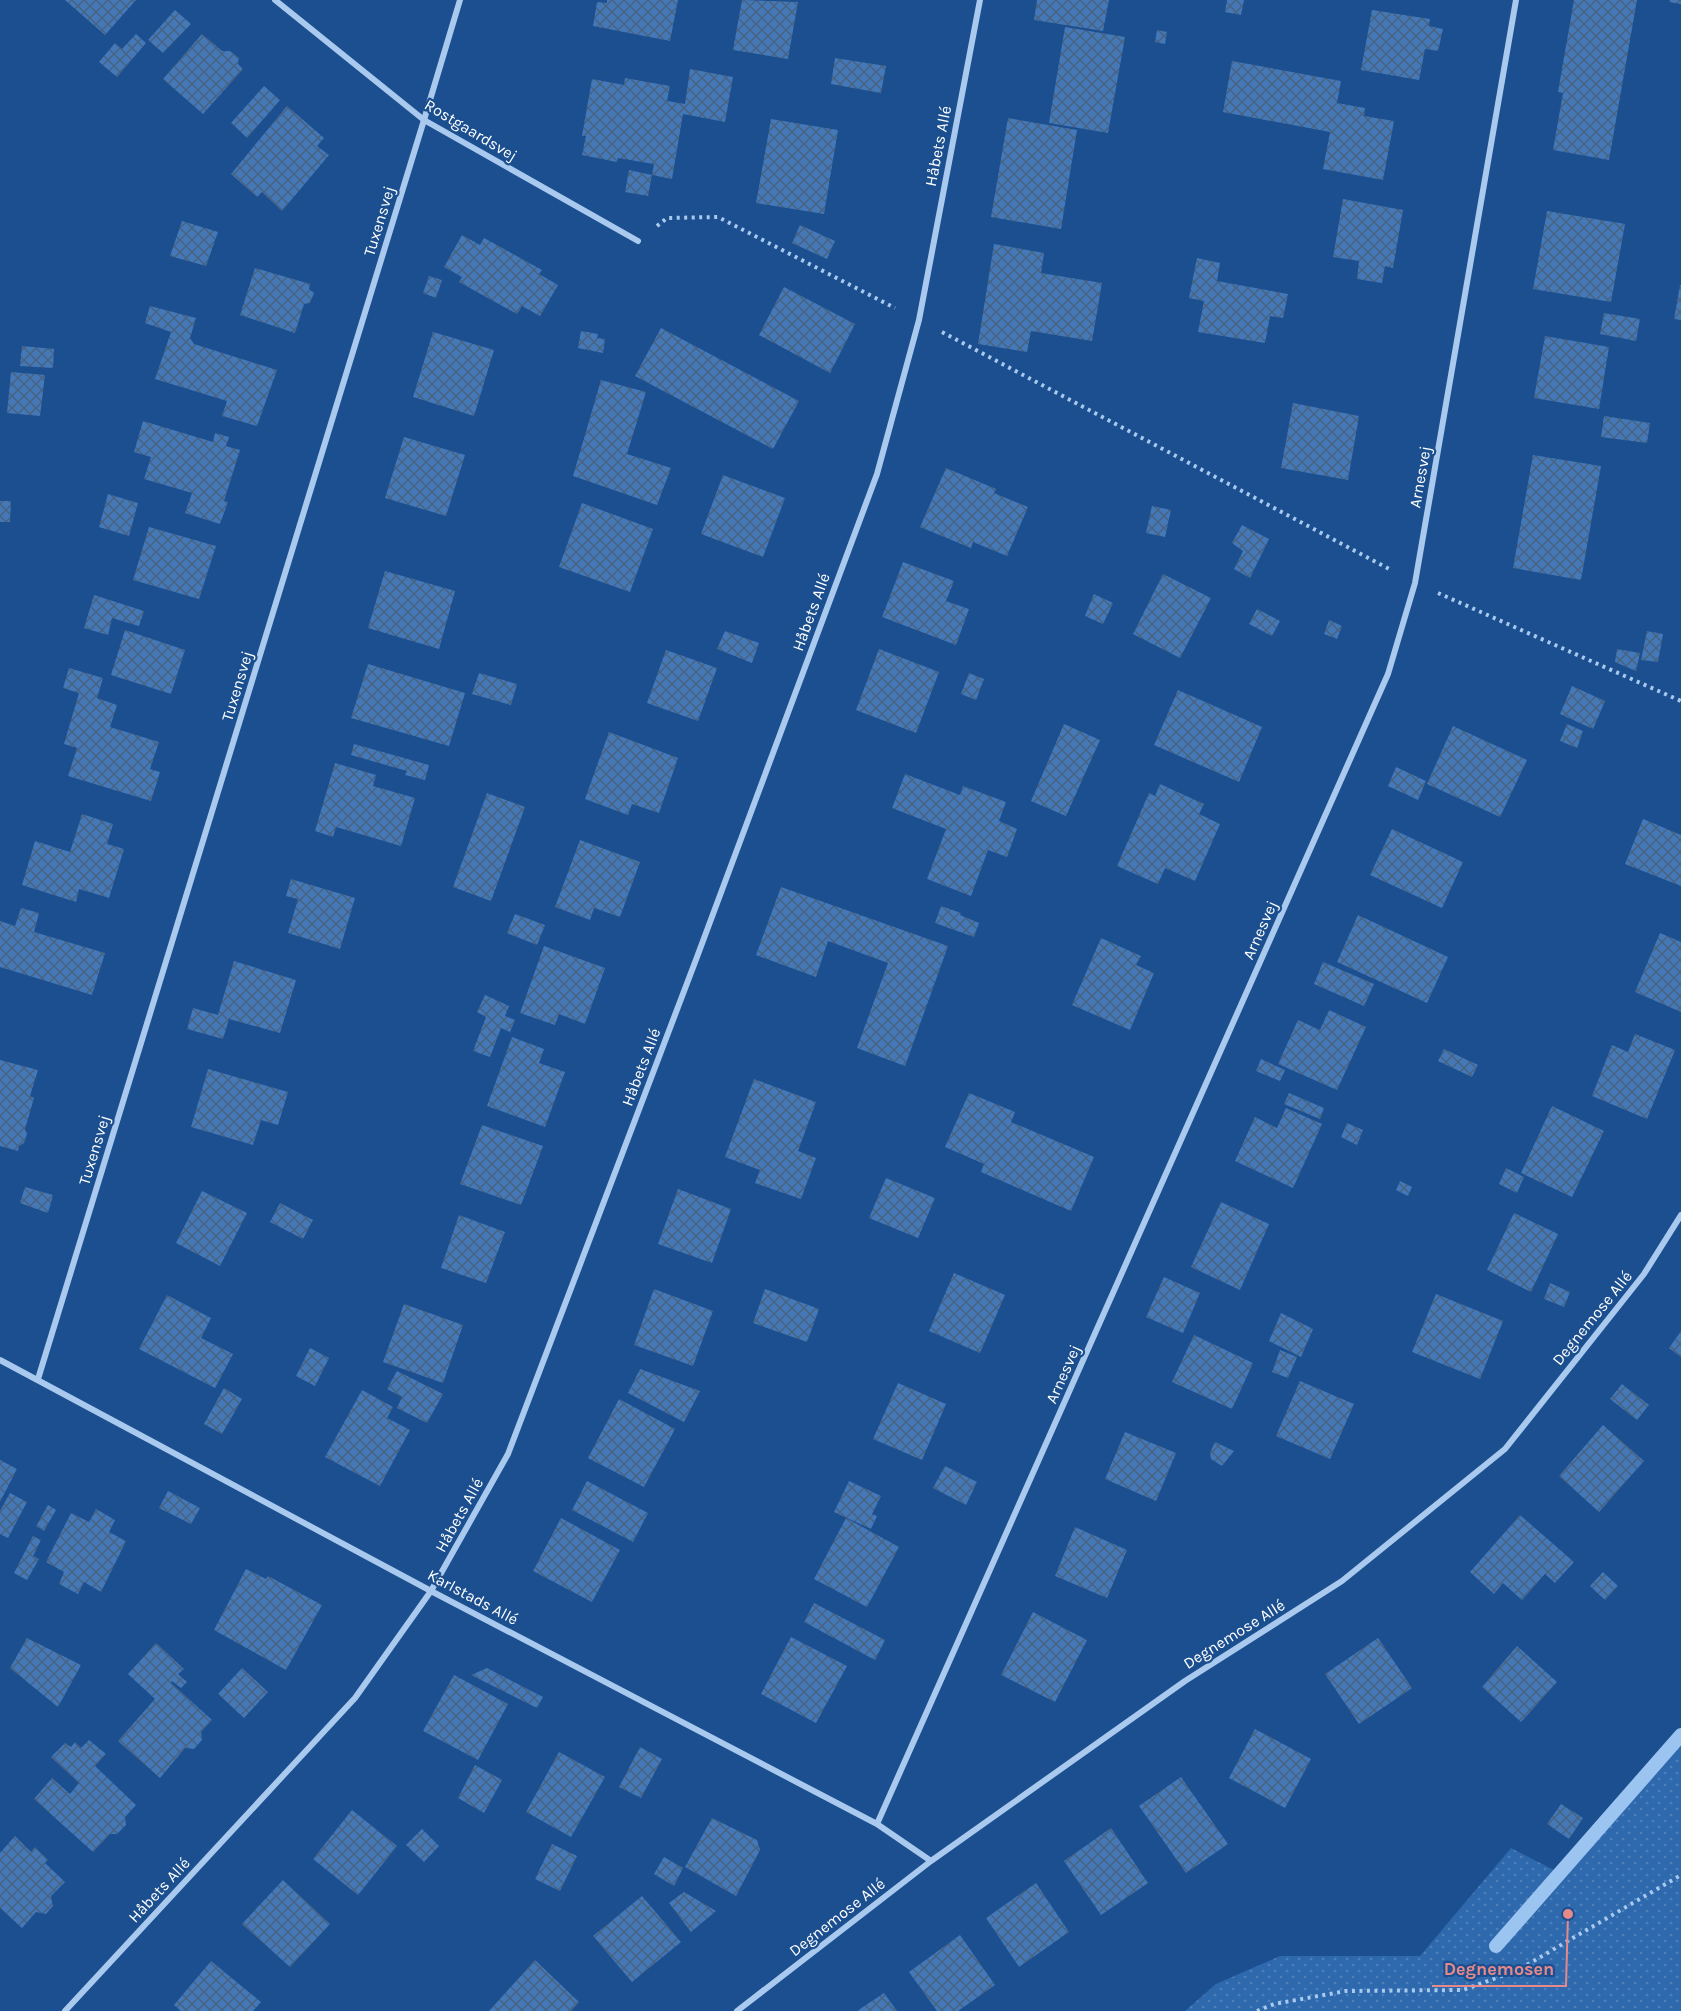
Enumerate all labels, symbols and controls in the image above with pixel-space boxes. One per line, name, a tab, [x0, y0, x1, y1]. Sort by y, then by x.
street label: Rostgaardsvej	[421, 95, 521, 165]
street label: Håbets Allé	[921, 104, 955, 188]
street label: Tuxensvej	[359, 184, 399, 258]
street label: Arnesvej	[1405, 445, 1435, 509]
street label: Håbets Allé	[788, 570, 834, 654]
street label: Tuxensvej	[217, 649, 257, 723]
street label: Arnesvej	[1239, 898, 1281, 962]
street label: Håbets Allé	[617, 1025, 665, 1109]
street label: Tuxensvej	[74, 1113, 114, 1187]
street label: Degnemose Allé	[1548, 1267, 1636, 1369]
street label: Arnesvej	[1042, 1342, 1084, 1406]
street label: Håbets Allé	[431, 1475, 487, 1555]
street label: Karlstads Allé	[424, 1565, 522, 1629]
street label: Degnemose Allé	[1180, 1595, 1288, 1673]
street label: Håbets Allé	[124, 1854, 194, 1926]
street label: Degnemose Allé	[785, 1874, 889, 1960]
callout: Degnemosen	[1432, 1950, 1566, 1986]
text: Degnemosen	[1444, 1958, 1554, 1980]

